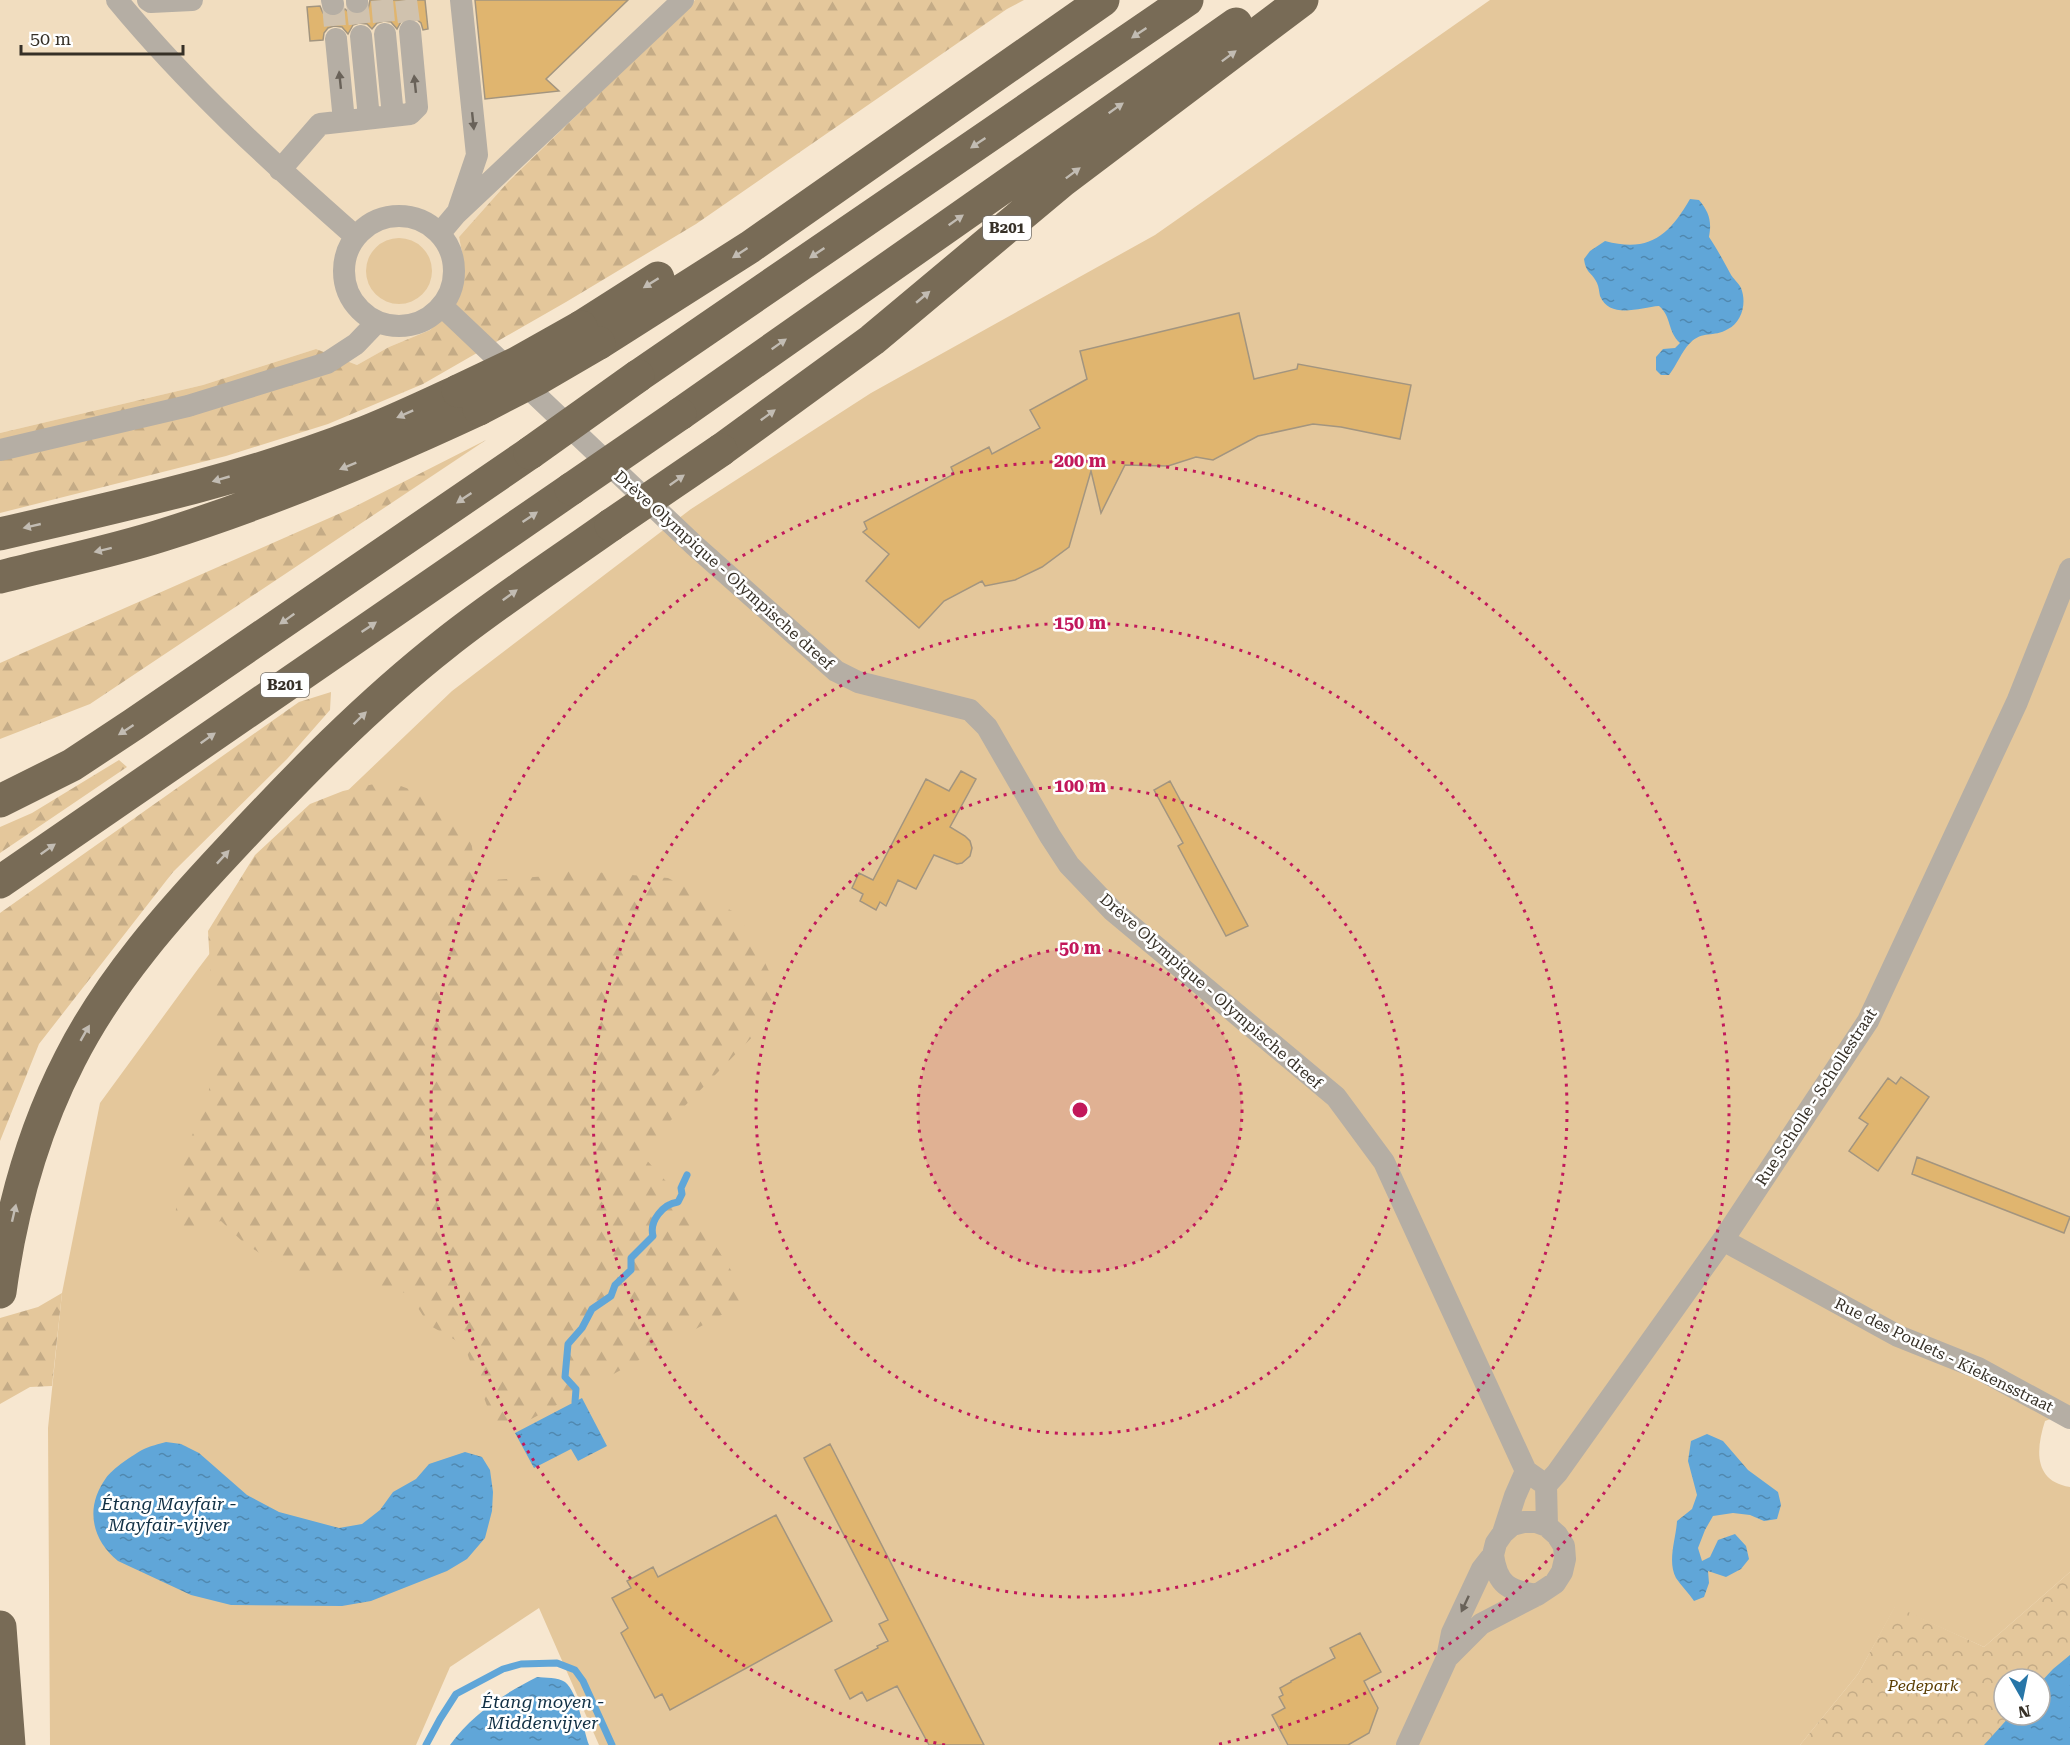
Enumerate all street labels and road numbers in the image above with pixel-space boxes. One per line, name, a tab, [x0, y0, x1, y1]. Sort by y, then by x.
road number: B201	[983, 216, 1031, 240]
street label: Drève Olympique - Olympische dreef	[611, 467, 838, 674]
road number: B201	[261, 673, 309, 697]
street label: Drève Olympique - Olympische dreef	[1096, 889, 1327, 1093]
street label: Rue Scholle - Schollestraat	[1751, 1005, 1881, 1189]
street label: Rue des Poulets - Kiekensstraat	[1831, 1294, 2057, 1416]

